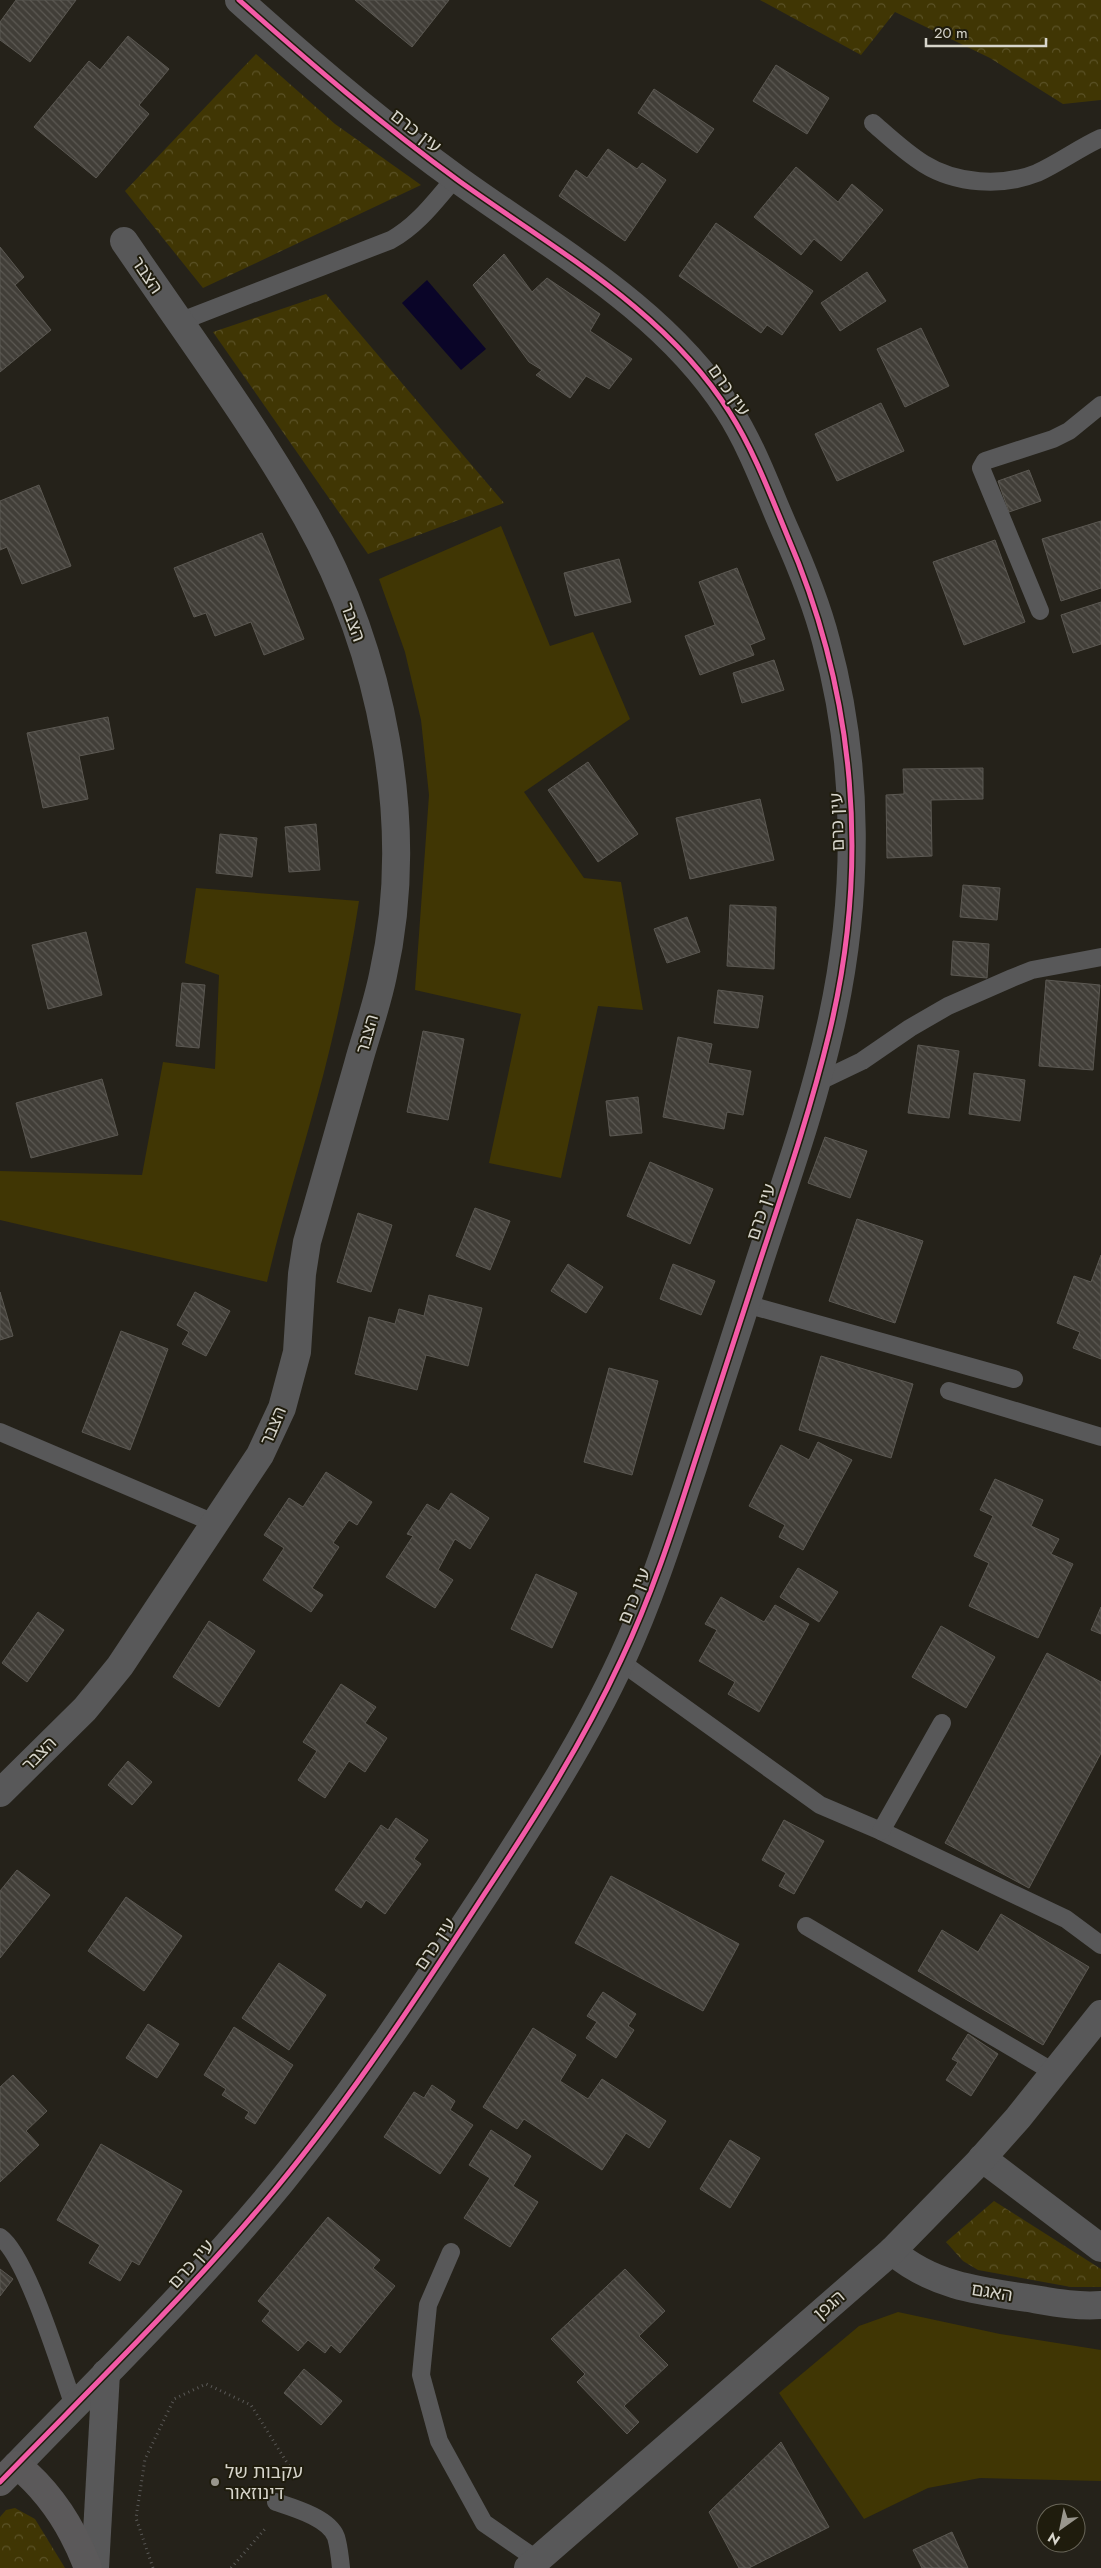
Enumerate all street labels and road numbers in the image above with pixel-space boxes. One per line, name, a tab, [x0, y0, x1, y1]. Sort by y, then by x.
street label: עין כרם	[385, 103, 447, 159]
street label: הצבר	[125, 251, 169, 299]
street label: עין כרם	[702, 359, 756, 421]
street label: הצבר	[334, 599, 372, 645]
street label: עין כרם	[823, 792, 851, 852]
street label: הצבר	[349, 1011, 385, 1057]
street label: עין כרם	[740, 1180, 782, 1244]
street label: הצבר	[253, 1402, 293, 1450]
street label: עין כרם	[611, 1564, 657, 1628]
street label: הצבר	[16, 1731, 62, 1777]
street label: עין כרם	[408, 1913, 462, 1975]
street label: עין כרם	[162, 2234, 220, 2294]
street label: האגם	[969, 2276, 1015, 2308]
street label: הגפן	[808, 2284, 850, 2326]

